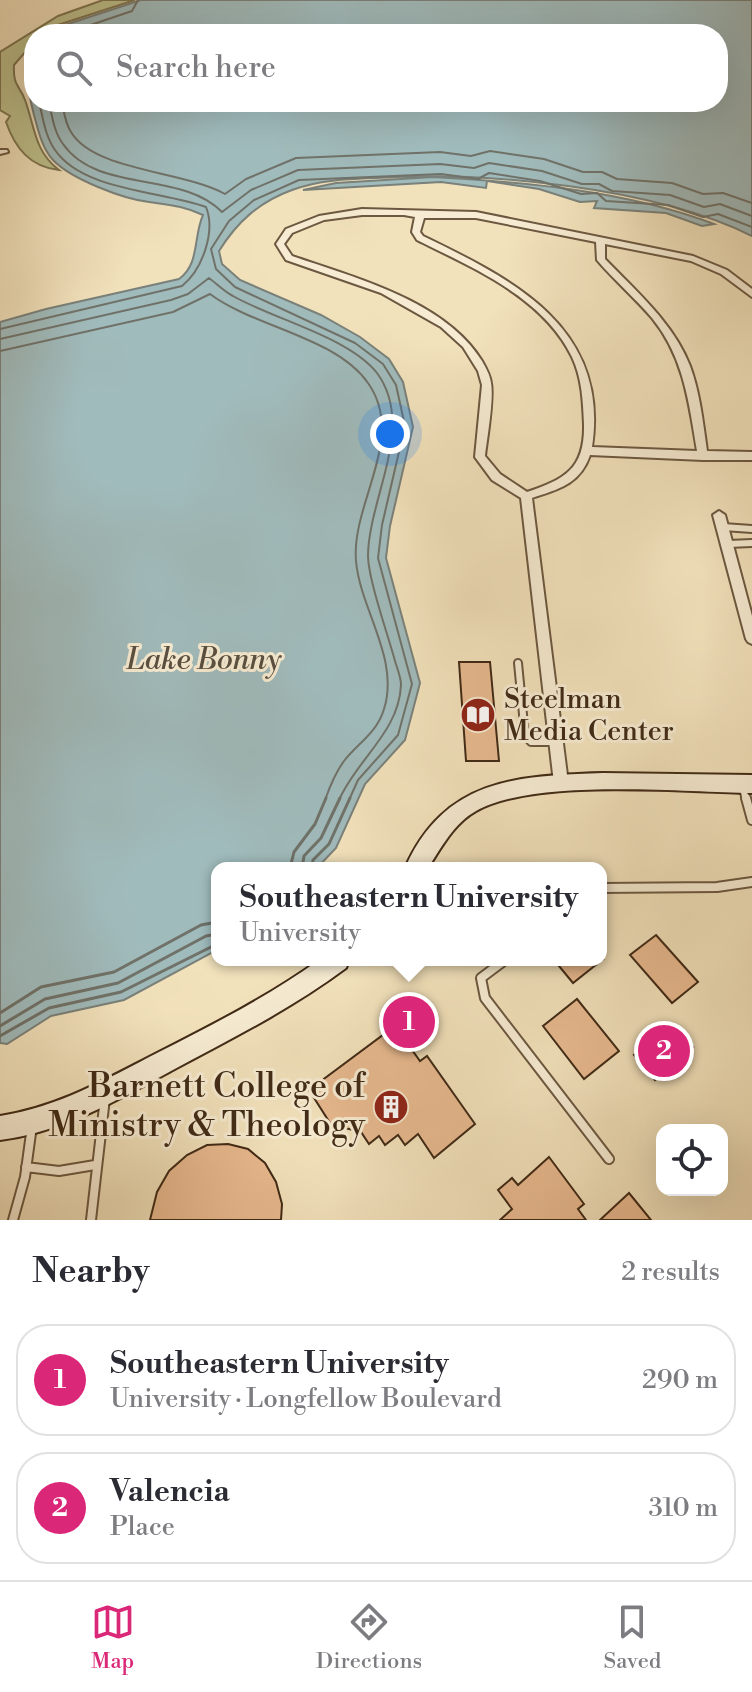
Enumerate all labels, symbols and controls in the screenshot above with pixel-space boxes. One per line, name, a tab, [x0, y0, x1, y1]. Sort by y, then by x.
search box	[24, 24, 728, 112]
icon: search	[52, 46, 96, 90]
text: Search here	[116, 49, 276, 87]
your location	[370, 414, 410, 454]
water label: Lake Bonny	[125, 641, 283, 679]
place label: Steelman Media Center	[504, 682, 674, 749]
library icon: Steelman Media Center	[459, 696, 497, 734]
popup	[211, 862, 607, 966]
text: Southeastern University	[240, 879, 578, 917]
text: University	[240, 917, 361, 949]
pin: 1	[383, 992, 435, 1052]
pin: 2	[638, 1021, 690, 1081]
place label: Barnett College of Ministry & Theology	[48, 1066, 367, 1147]
building icon: Barnett College of Ministry & Theology	[372, 1088, 410, 1126]
map controls	[656, 1124, 728, 1196]
button: locate	[656, 1124, 728, 1196]
text: Nearby	[32, 1251, 150, 1293]
text: 2 results	[621, 1256, 720, 1288]
text: Southeastern University	[110, 1345, 449, 1383]
text: 1	[54, 1364, 66, 1396]
text: 290 m	[642, 1364, 718, 1396]
text: University · Longfellow Boulevard	[110, 1383, 502, 1415]
text: Valencia	[110, 1473, 230, 1511]
text: 2	[52, 1492, 68, 1524]
text: 310 m	[649, 1492, 718, 1524]
text: Place	[110, 1511, 175, 1543]
tab: Map	[91, 1600, 135, 1675]
tab: Directions	[316, 1600, 422, 1675]
tab: Saved	[604, 1600, 661, 1675]

